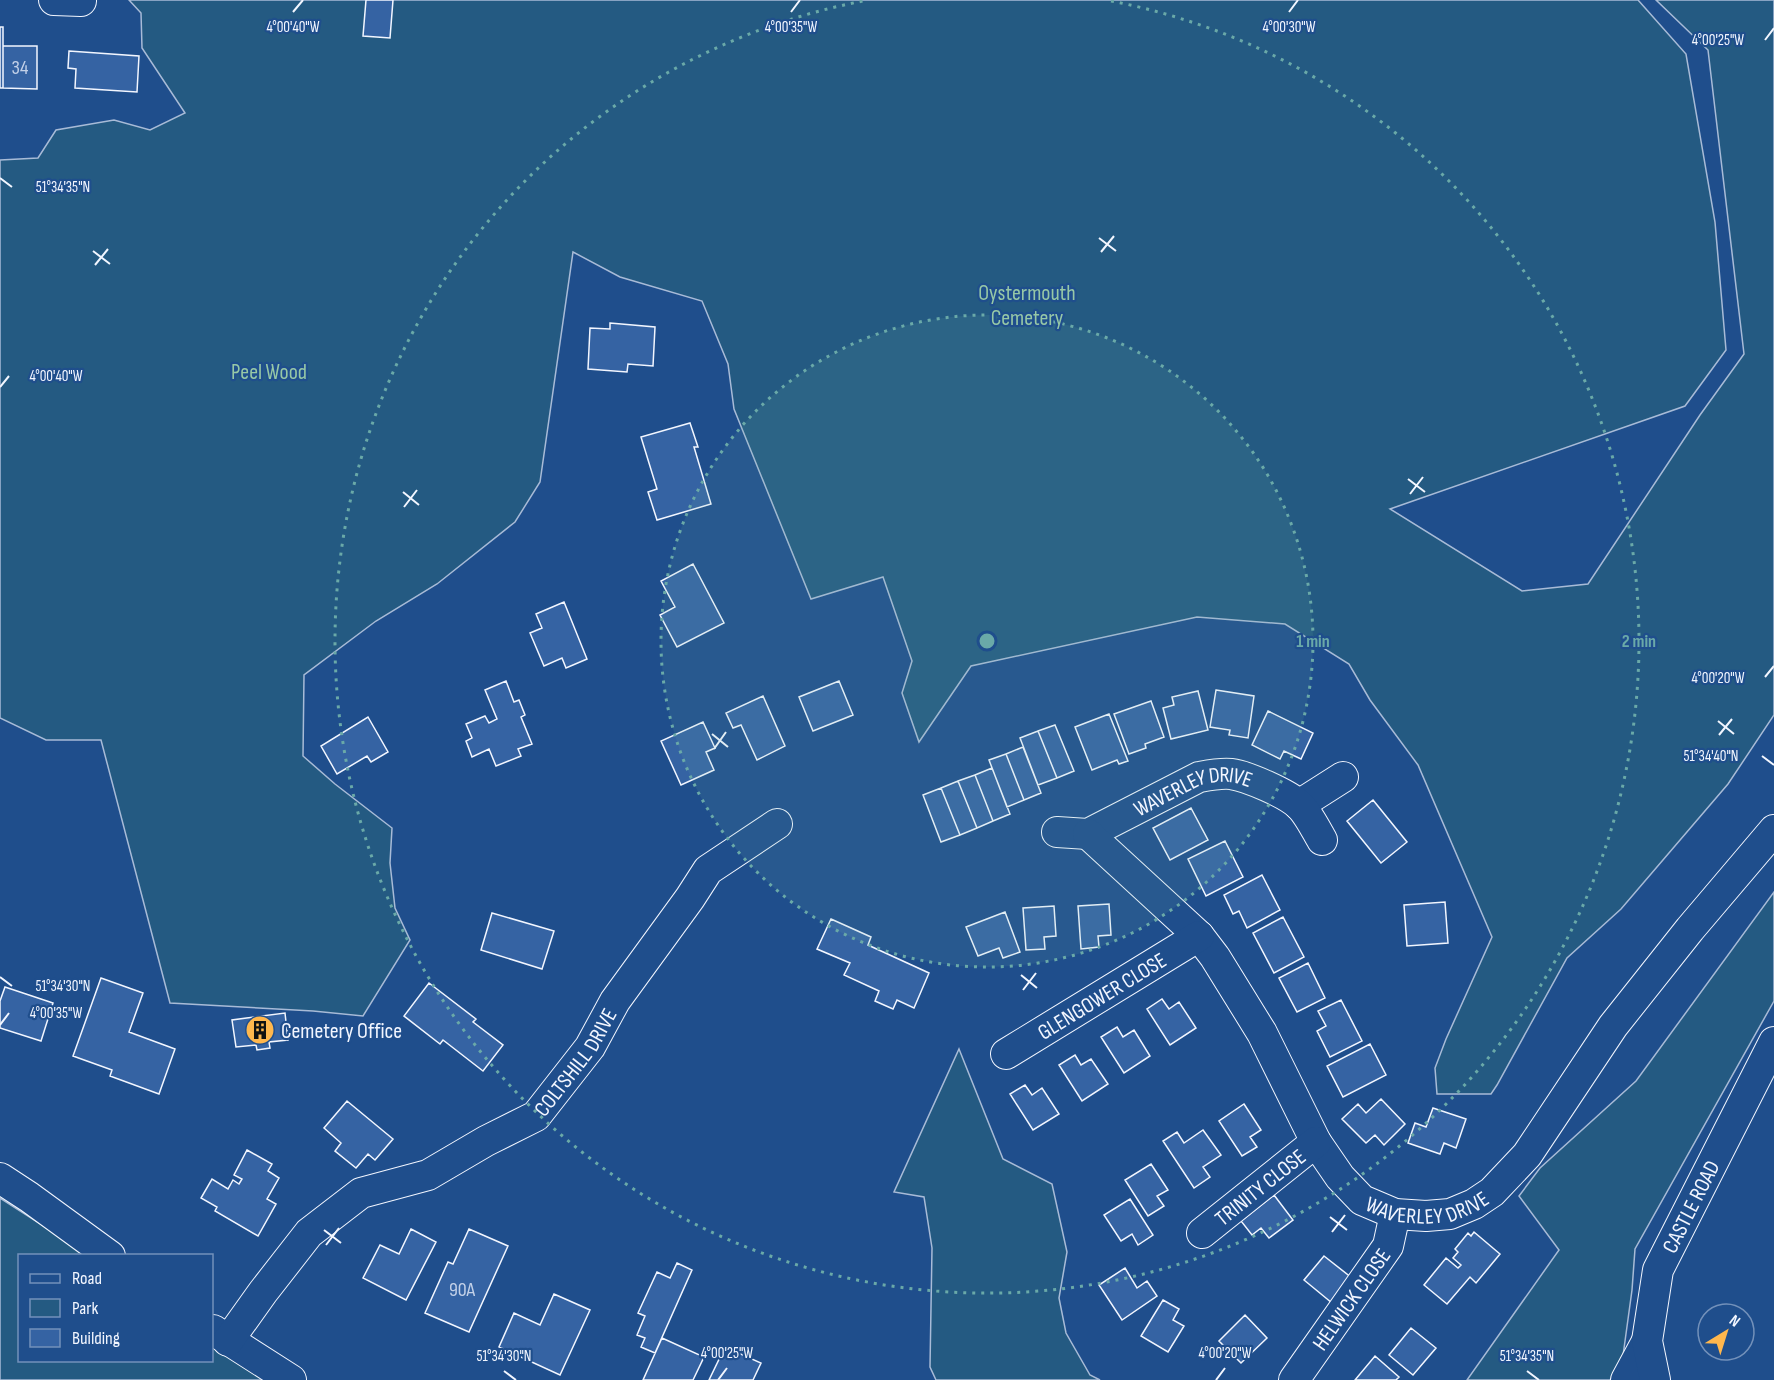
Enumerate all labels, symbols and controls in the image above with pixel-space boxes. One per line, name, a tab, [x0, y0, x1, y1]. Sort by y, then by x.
text: 4°00'40"W	[266, 18, 320, 37]
text: 4°00'35"W	[765, 18, 817, 37]
text: 4°00'30"W	[1262, 18, 1316, 37]
text: 4°00'25"W	[1692, 31, 1744, 50]
house number: 34	[12, 56, 28, 80]
text: 51°34'35"N	[36, 178, 90, 197]
park label: Oystermouth Cemetery	[978, 280, 1076, 332]
park label: Peel Wood	[231, 359, 307, 386]
text: 4°00'40"W	[29, 367, 83, 386]
centre of rings	[977, 631, 997, 651]
text: 1 min	[1296, 631, 1330, 652]
text: 2 min	[1622, 631, 1656, 652]
text: 4°00'20"W	[1692, 669, 1745, 688]
text: 51°34'40"N	[1684, 747, 1739, 766]
street label: WAVERLEY DRIVE	[1130, 762, 1256, 823]
street label: GLENGOWER CLOSE	[1033, 947, 1172, 1046]
text: 51°34'30"N	[35, 977, 91, 996]
text: 4°00'35"W	[30, 1004, 82, 1023]
street label: COLTSHILL DRIVE	[529, 1004, 623, 1122]
building icon: Cemetery Office	[244, 1014, 276, 1046]
place label: Cemetery Office	[281, 1018, 402, 1045]
street label: TRINITY CLOSE	[1210, 1144, 1312, 1232]
street label: CASTLE ROAD	[1657, 1156, 1726, 1258]
street label: WAVERLEY DRIVE	[1361, 1186, 1495, 1231]
street label: HELWICK CLOSE	[1307, 1244, 1397, 1356]
legend	[18, 1254, 213, 1362]
text: Road	[72, 1268, 102, 1289]
house number: 90A	[449, 1278, 476, 1302]
text: Park	[72, 1298, 98, 1319]
north arrow	[1696, 1302, 1756, 1362]
text: N	[1725, 1311, 1744, 1331]
text: Building	[72, 1328, 120, 1349]
text: 4°00'25"W	[701, 1344, 753, 1363]
text: 4°00'20"W	[1199, 1344, 1252, 1363]
text: 51°34'30"N	[476, 1347, 532, 1366]
text: 51°34'35"N	[1500, 1347, 1554, 1366]

